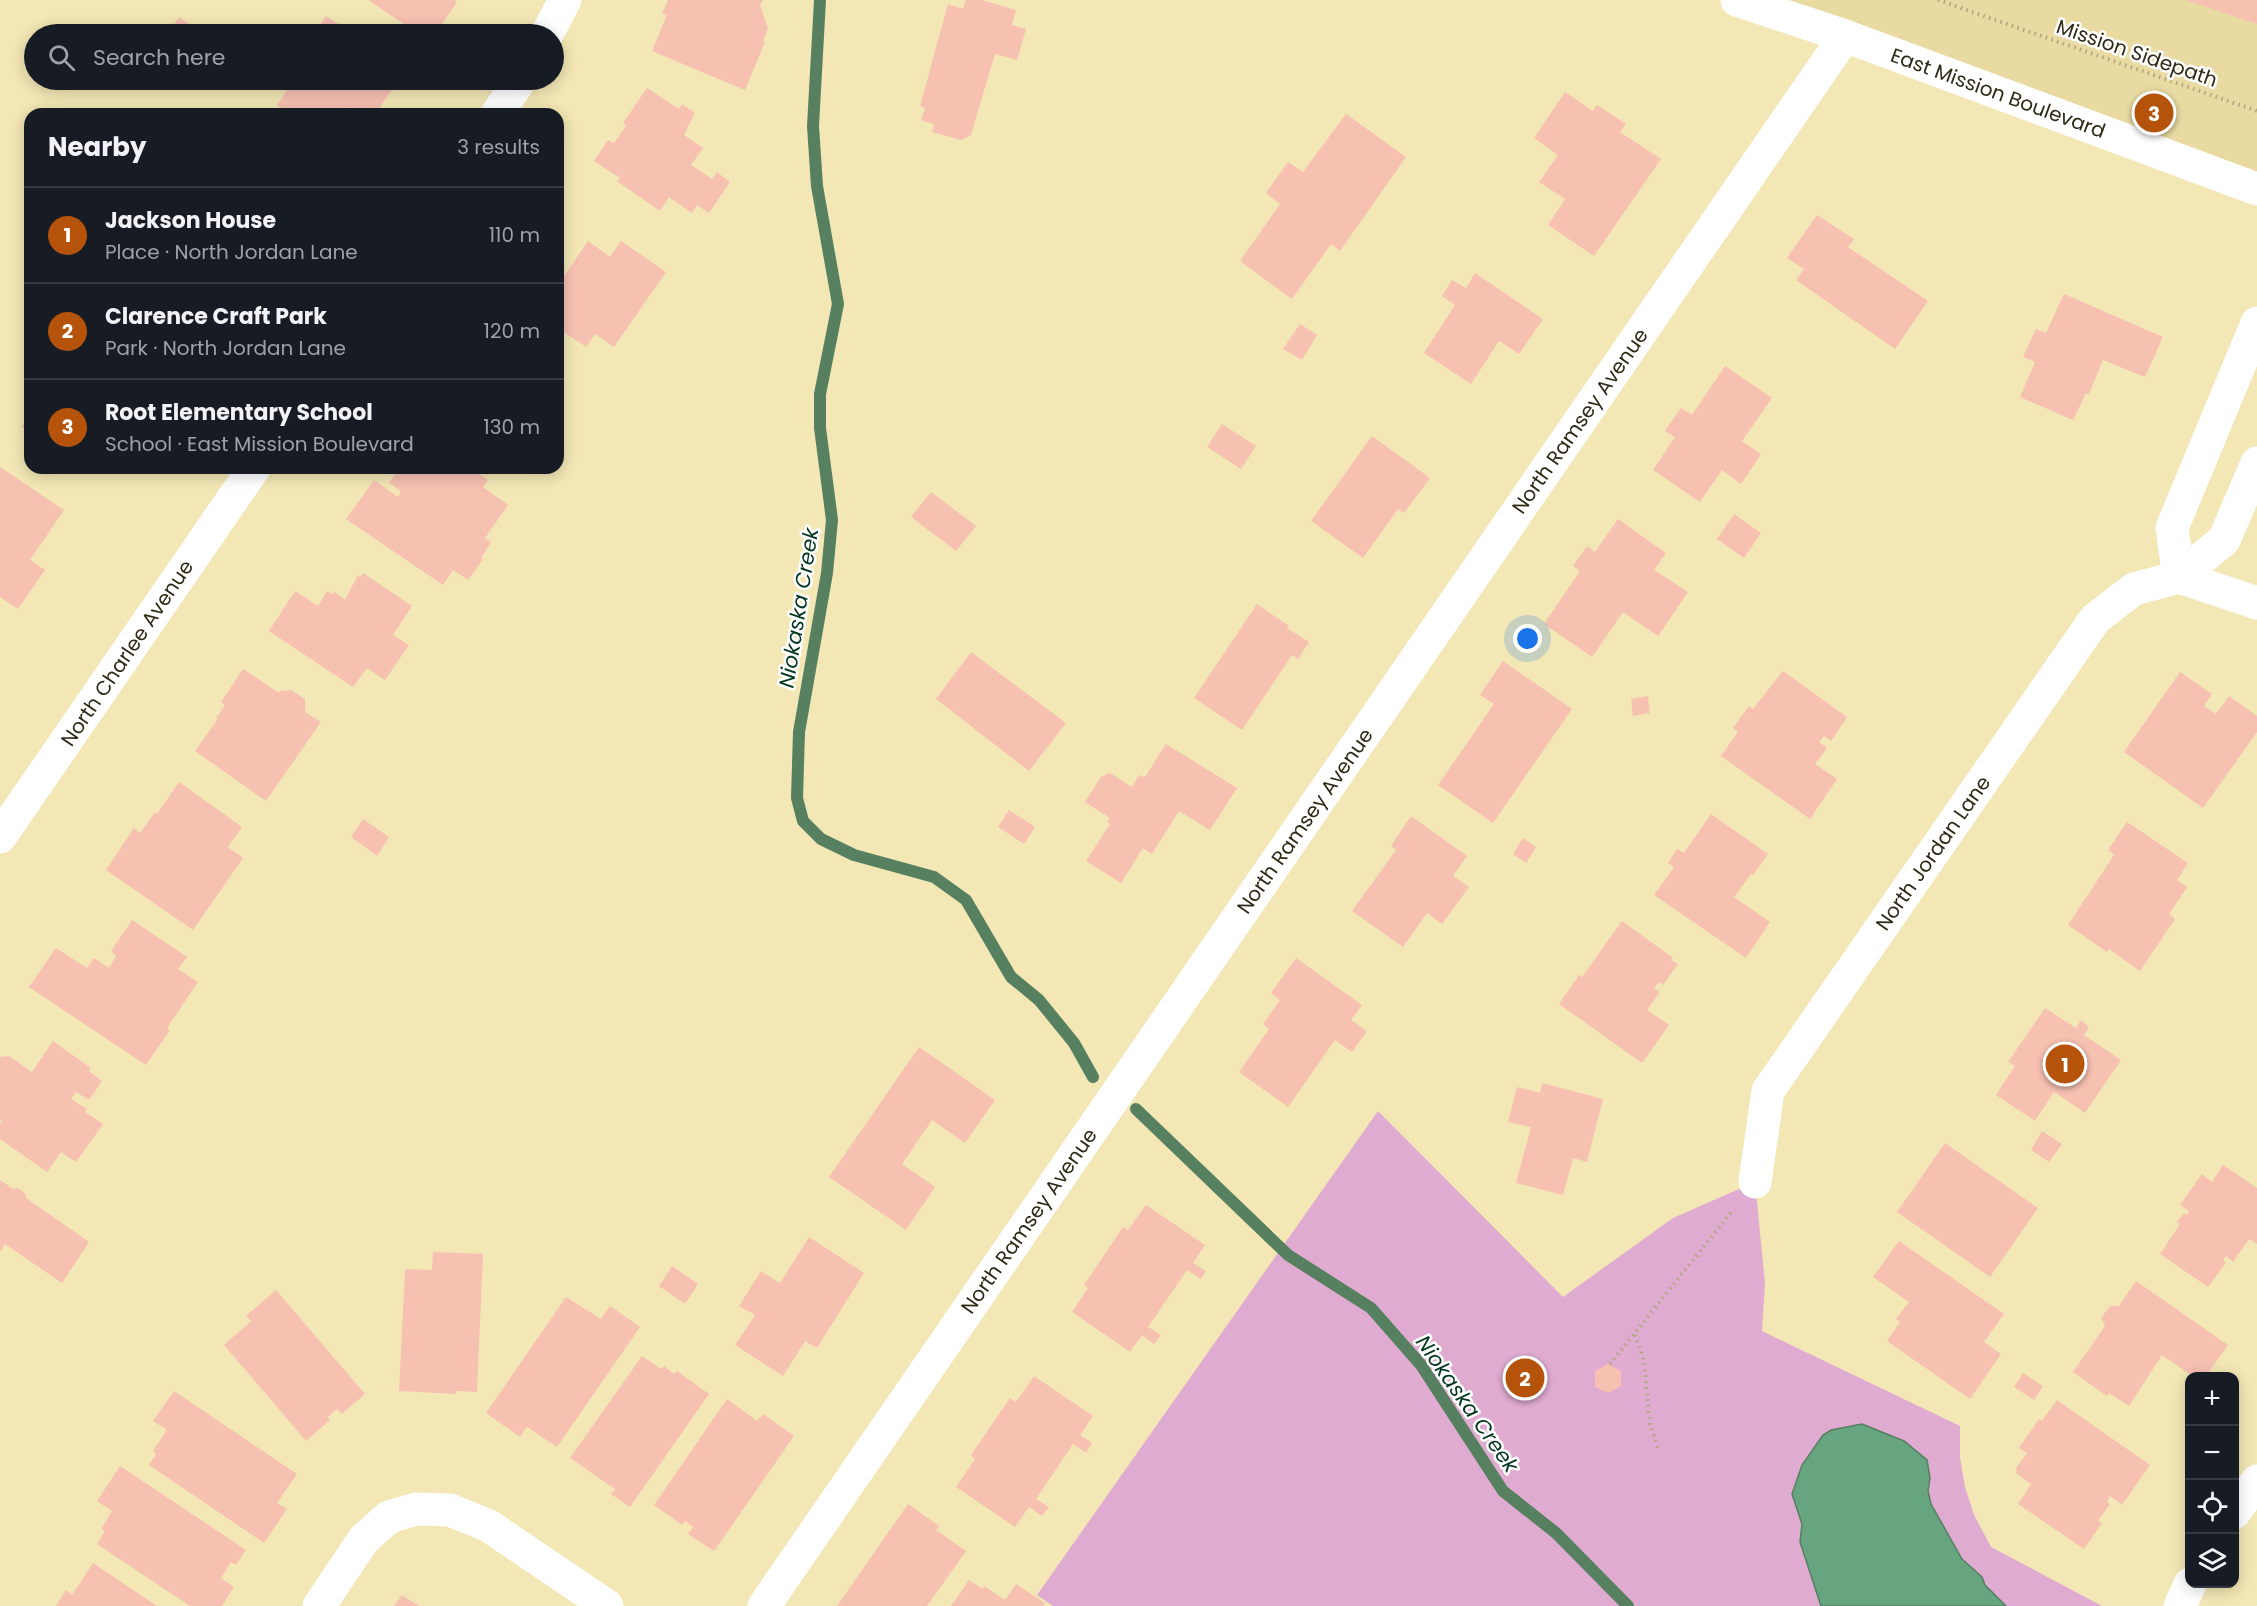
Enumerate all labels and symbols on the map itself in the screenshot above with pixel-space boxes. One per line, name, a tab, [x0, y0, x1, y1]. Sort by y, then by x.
street label: Mission Sidepath	[2053, 12, 2221, 94]
street label: East Mission Boulevard	[1887, 41, 2109, 145]
pin: 3	[2134, 90, 2174, 136]
street label: North Ramsey Avenue	[1505, 323, 1655, 519]
water label: Niokaska Creek	[772, 525, 826, 690]
street label: North Charlee Avenue	[54, 554, 200, 752]
your location	[1513, 624, 1542, 653]
street label: North Ramsey Avenue	[1230, 723, 1380, 919]
street label: North Jordan Lane	[1869, 770, 1997, 936]
pin: 1	[2046, 1042, 2084, 1086]
street label: North Ramsey Avenue	[954, 1123, 1104, 1319]
water label: Niokaska Creek	[1409, 1329, 1526, 1479]
pin: 2	[1506, 1356, 1544, 1400]

